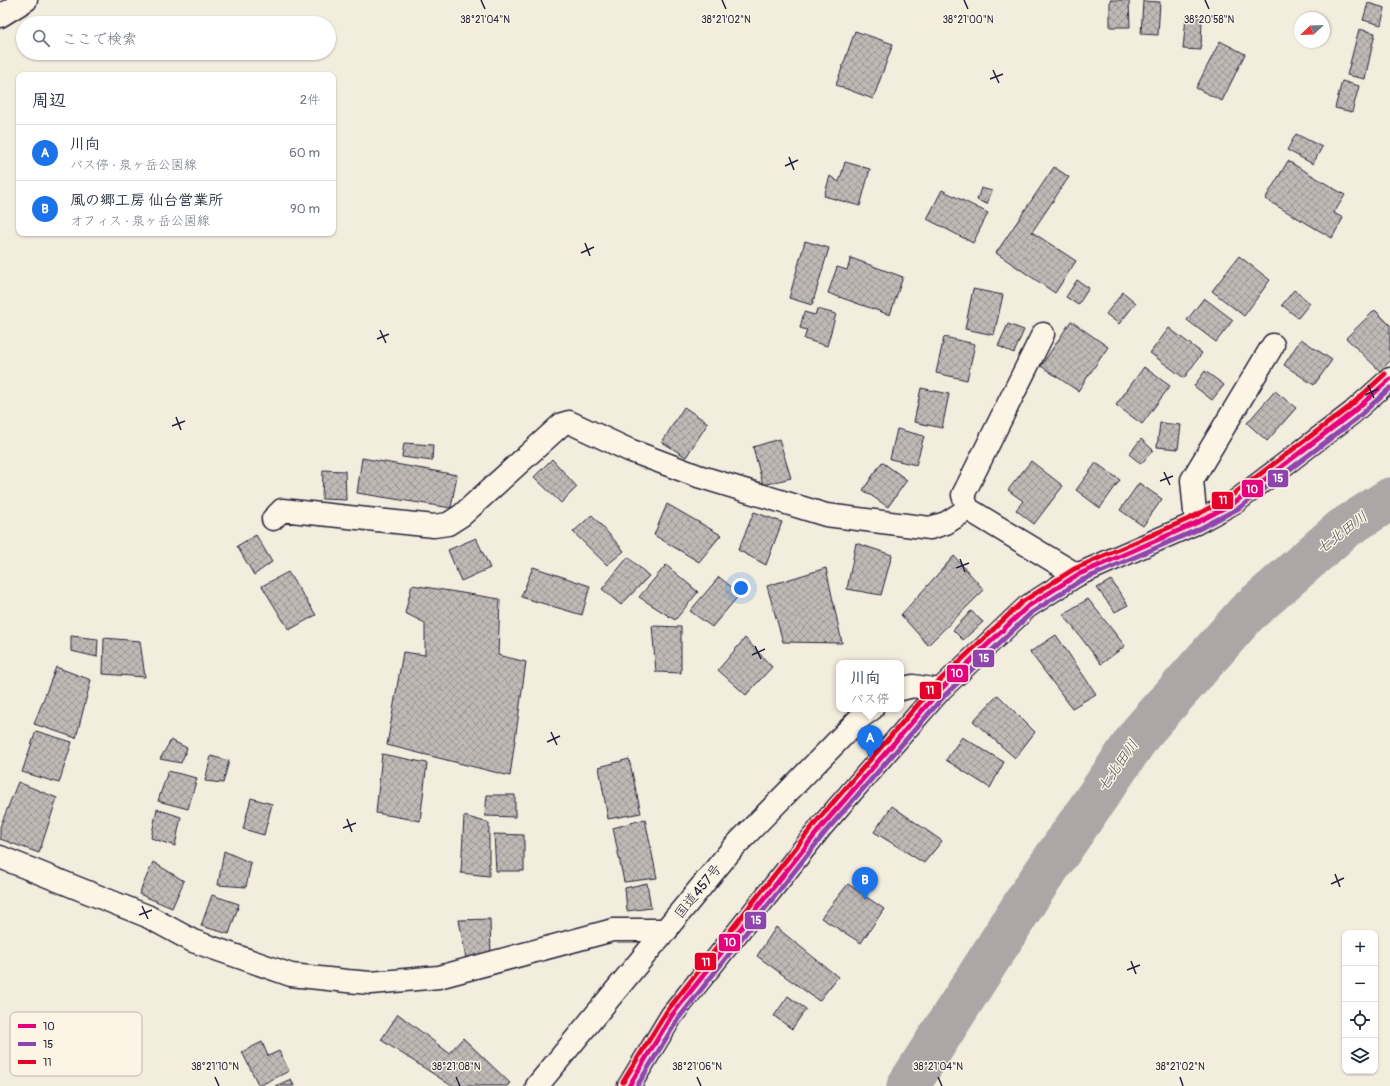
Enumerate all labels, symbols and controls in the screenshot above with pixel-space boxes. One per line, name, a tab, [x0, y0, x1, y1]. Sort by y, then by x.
north arrow	[1294, 12, 1330, 48]
text: 38°21'04"N	[460, 14, 510, 26]
text: 38°21'02"N	[701, 14, 751, 26]
text: 38°21'00"N	[943, 14, 994, 26]
text: 38°20'58"N	[1184, 14, 1235, 26]
search box	[16, 16, 336, 60]
icon: search	[30, 27, 52, 49]
text: ここで検索	[62, 30, 137, 49]
text: 周辺	[32, 90, 66, 111]
text: 2件	[300, 92, 320, 108]
text: 川向	[70, 135, 100, 154]
text: A	[41, 145, 49, 161]
text: 60 m	[289, 145, 320, 161]
text: バス停 · 泉ヶ岳公園線	[70, 157, 197, 173]
text: 風の郷工房 仙台営業所	[70, 191, 223, 210]
text: B	[41, 201, 49, 217]
text: 90 m	[290, 201, 320, 217]
text: オフィス · 泉ヶ岳公園線	[70, 213, 210, 229]
line badge: 15	[1267, 469, 1289, 488]
text: 15	[1273, 472, 1283, 485]
line badge: 10	[1241, 479, 1264, 498]
text: 10	[1246, 483, 1258, 496]
line badge: 11	[1211, 491, 1234, 510]
text: 11	[1219, 494, 1227, 507]
water label: 七北田川	[1312, 507, 1372, 559]
your location	[731, 578, 751, 598]
line badge: 15	[972, 649, 995, 668]
text: 15	[979, 652, 989, 665]
popup	[836, 660, 904, 712]
line badge: 10	[946, 664, 969, 683]
text: 10	[951, 667, 963, 680]
text: 川向	[850, 669, 881, 688]
line badge: 11	[919, 681, 942, 700]
text: 11	[926, 684, 934, 697]
text: バス停	[850, 691, 890, 707]
pin: A	[857, 725, 883, 758]
water label: 七北田川	[1093, 736, 1143, 796]
street label: 国道457号	[671, 860, 725, 922]
pin: B	[852, 867, 878, 900]
line badge: 15	[744, 911, 767, 930]
text: 15	[751, 914, 761, 927]
map controls	[1342, 930, 1378, 1074]
button: +	[1342, 930, 1378, 966]
line badge: 10	[718, 933, 741, 952]
text: 10	[724, 936, 736, 949]
line badge: 11	[694, 952, 717, 971]
text: 11	[702, 956, 710, 969]
button: −	[1342, 966, 1378, 1002]
button: locate	[1342, 1002, 1378, 1038]
legend	[10, 1012, 142, 1076]
text: 10	[43, 1020, 55, 1033]
text: 15	[43, 1038, 53, 1051]
button: layers	[1342, 1038, 1378, 1074]
text: 11	[43, 1056, 52, 1069]
text: 38°21'10"N	[191, 1061, 239, 1073]
text: 38°21'08"N	[431, 1061, 481, 1073]
text: 38°21'06"N	[672, 1061, 722, 1073]
text: 38°21'04"N	[913, 1061, 963, 1073]
text: 38°21'02"N	[1155, 1061, 1205, 1073]

